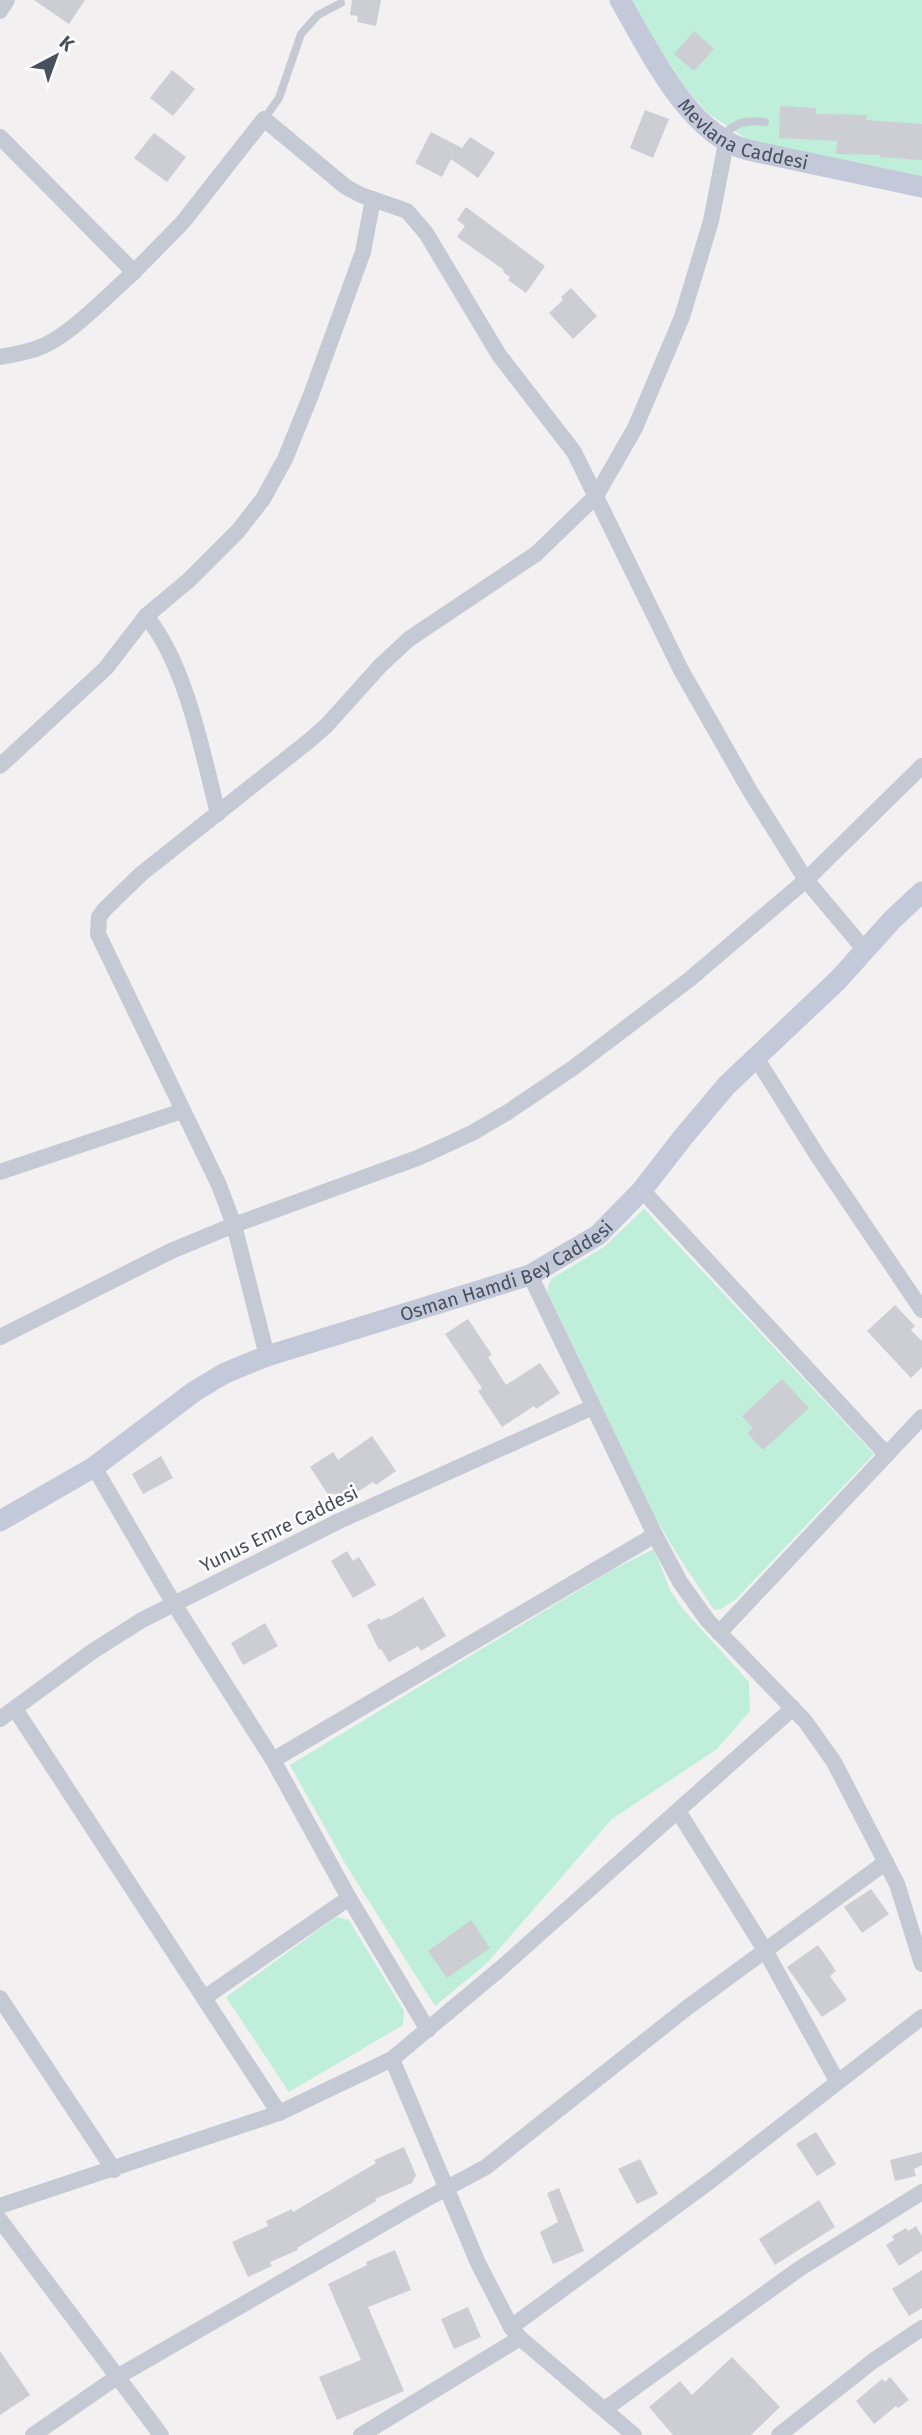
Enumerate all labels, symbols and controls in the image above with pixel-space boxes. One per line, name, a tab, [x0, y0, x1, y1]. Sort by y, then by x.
north arrow	[21, 21, 91, 91]
text: K	[55, 31, 80, 57]
street label: Mevlana Caddesi	[673, 94, 810, 174]
street label: Osman Hamdi Bey Caddesi	[397, 1215, 617, 1326]
street label: Yunus Emre Caddesi	[196, 1481, 362, 1577]

